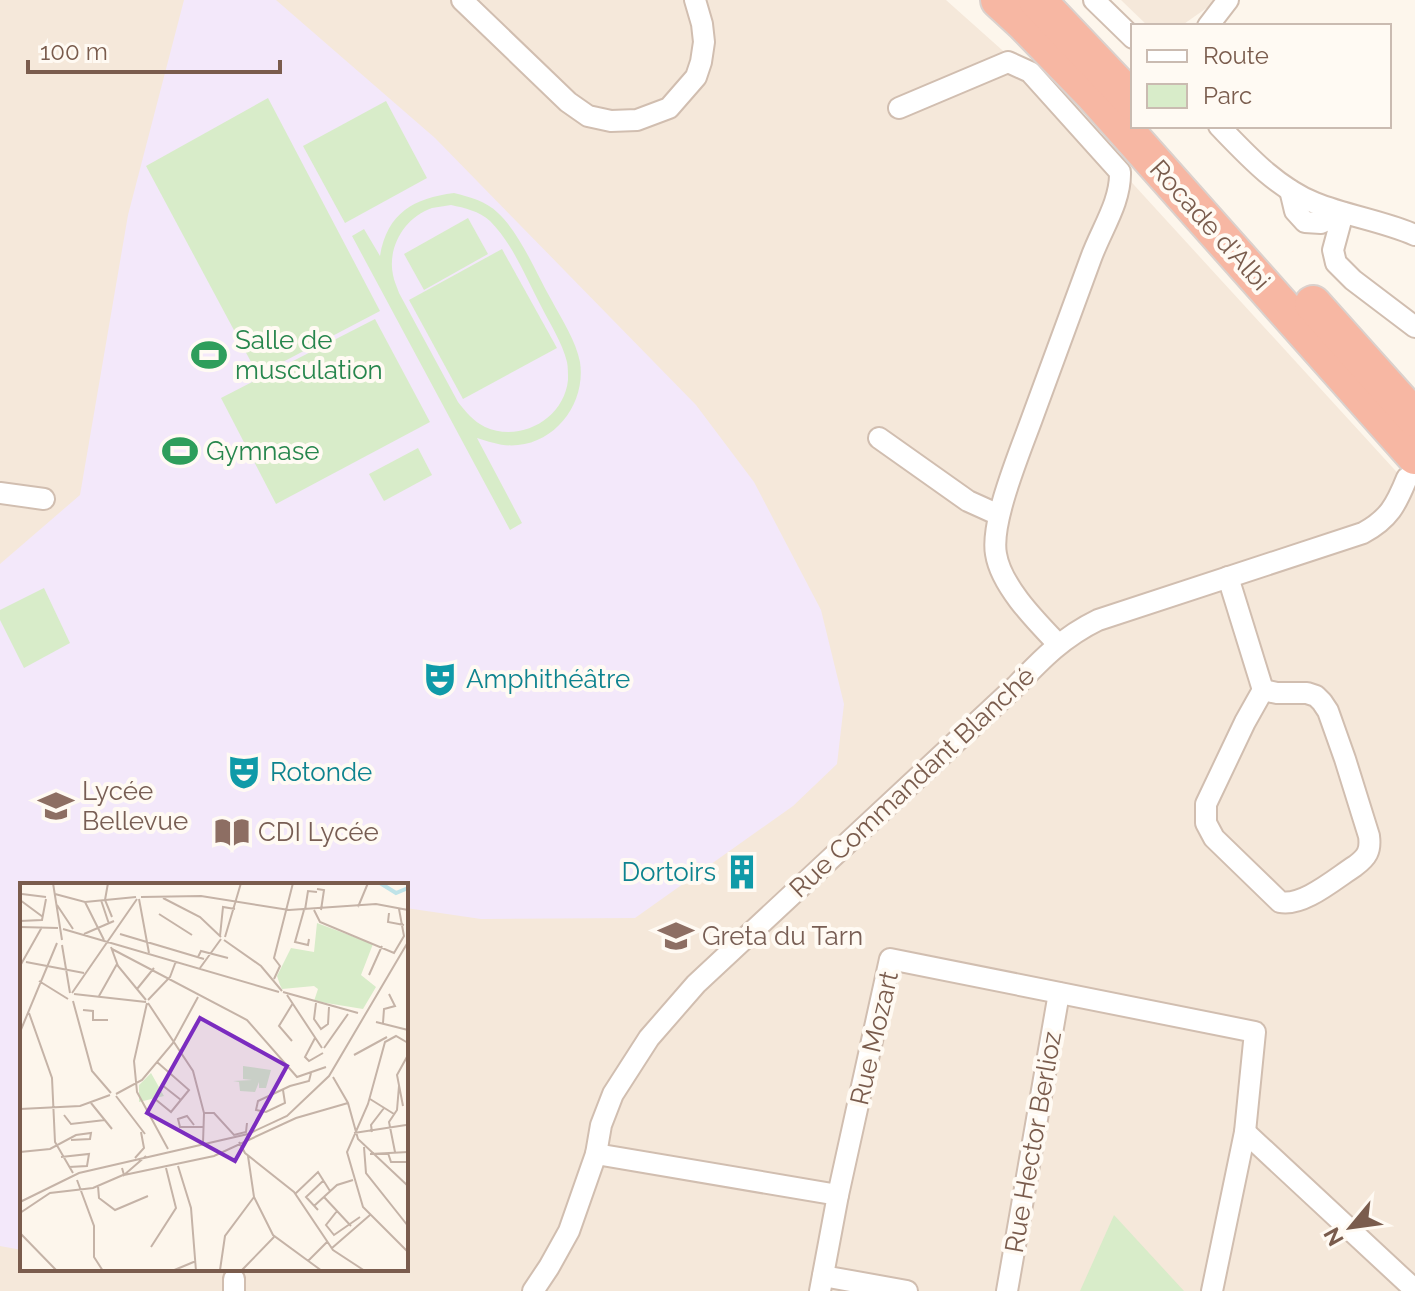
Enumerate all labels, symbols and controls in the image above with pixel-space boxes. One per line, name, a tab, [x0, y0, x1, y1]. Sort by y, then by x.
scale bar	[28, 24, 280, 74]
legend	[1131, 24, 1391, 128]
text: 100 m	[40, 37, 108, 66]
text: Route	[1203, 41, 1269, 70]
text: Parc	[1203, 81, 1252, 110]
street label: Rocade d'Albi	[1144, 154, 1276, 296]
place label: Salle de musculation	[235, 325, 383, 385]
sports icon: Salle de musculation	[190, 336, 228, 374]
sports icon: Gymnase	[161, 432, 199, 470]
place label: Gymnase	[206, 436, 320, 466]
theatre icon: Amphithéâtre	[421, 660, 459, 698]
street label: Rue Commandant Blanché	[783, 661, 1041, 903]
place label: Amphithéâtre	[466, 664, 630, 694]
theatre icon: Rotonde	[225, 753, 263, 791]
place label: Rotonde	[270, 757, 372, 787]
place label: Lycée Bellevue	[82, 776, 188, 836]
school or university icon: Lycée Bellevue	[37, 787, 75, 825]
library icon: CDI Lycée	[213, 813, 251, 851]
place label: CDI Lycée	[258, 817, 379, 847]
building icon: Dortoirs	[723, 853, 761, 891]
place label: Dortoirs	[622, 857, 716, 887]
inset map	[20, 883, 408, 1271]
school or university icon: Greta du Tarn	[657, 917, 695, 955]
place label: Greta du Tarn	[702, 921, 863, 951]
street label: Rue Mozart	[844, 968, 904, 1108]
street label: Rue Hector Berlioz	[999, 1029, 1067, 1255]
north arrow	[1311, 1187, 1391, 1267]
text: N	[1318, 1223, 1349, 1250]

